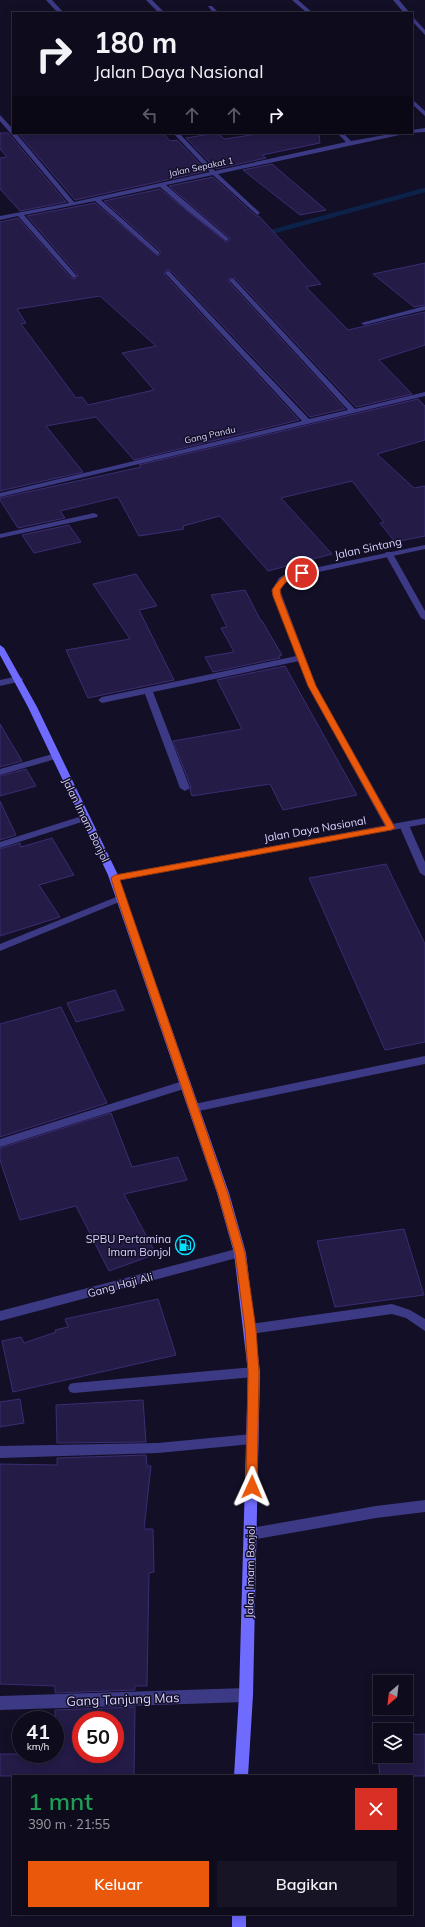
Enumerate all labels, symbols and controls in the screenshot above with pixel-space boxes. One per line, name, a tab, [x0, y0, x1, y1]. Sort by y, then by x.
text: 180 m	[94, 25, 177, 60]
icon: right	[28, 28, 80, 80]
text: Jalan Daya Nasional	[94, 60, 263, 83]
icon: left	[139, 104, 161, 126]
icon: ahead	[181, 104, 203, 126]
icon: ahead	[223, 104, 245, 126]
icon: right	[265, 104, 287, 126]
street label: Jalan Sepakat 1	[168, 154, 234, 179]
street label: Gang Pandu	[183, 423, 236, 446]
street label: Jalan Sintang	[333, 534, 403, 562]
pin	[285, 556, 319, 590]
icon: arrive	[291, 562, 313, 584]
street label: Jalan Imam Bonjol	[60, 776, 112, 864]
street label: Jalan Daya Nasional	[263, 813, 367, 845]
place label: SPBU Pertamina Imam Bonjol	[86, 1232, 171, 1259]
fuel station icon: SPBU Pertamina Imam Bonjol	[174, 1234, 196, 1256]
street label: Gang Haji Ali	[86, 1270, 154, 1300]
position arrow	[231, 1466, 273, 1508]
street label: Jalan Imam Bonjol	[242, 1526, 258, 1618]
north arrow	[373, 1675, 413, 1715]
map controls	[373, 1675, 413, 1763]
street label: Gang Tanjung Mas	[66, 1689, 180, 1709]
speed limit sign: 50	[72, 1711, 124, 1763]
text: 41	[26, 1719, 50, 1744]
button: layers	[373, 1723, 413, 1763]
text: km/h	[27, 1740, 49, 1753]
text: 1 mnt	[28, 1786, 93, 1816]
button: close	[355, 1788, 397, 1830]
text: 390 m · 21:55	[28, 1816, 110, 1832]
button: Keluar	[28, 1861, 209, 1907]
button: Bagikan	[217, 1861, 397, 1907]

